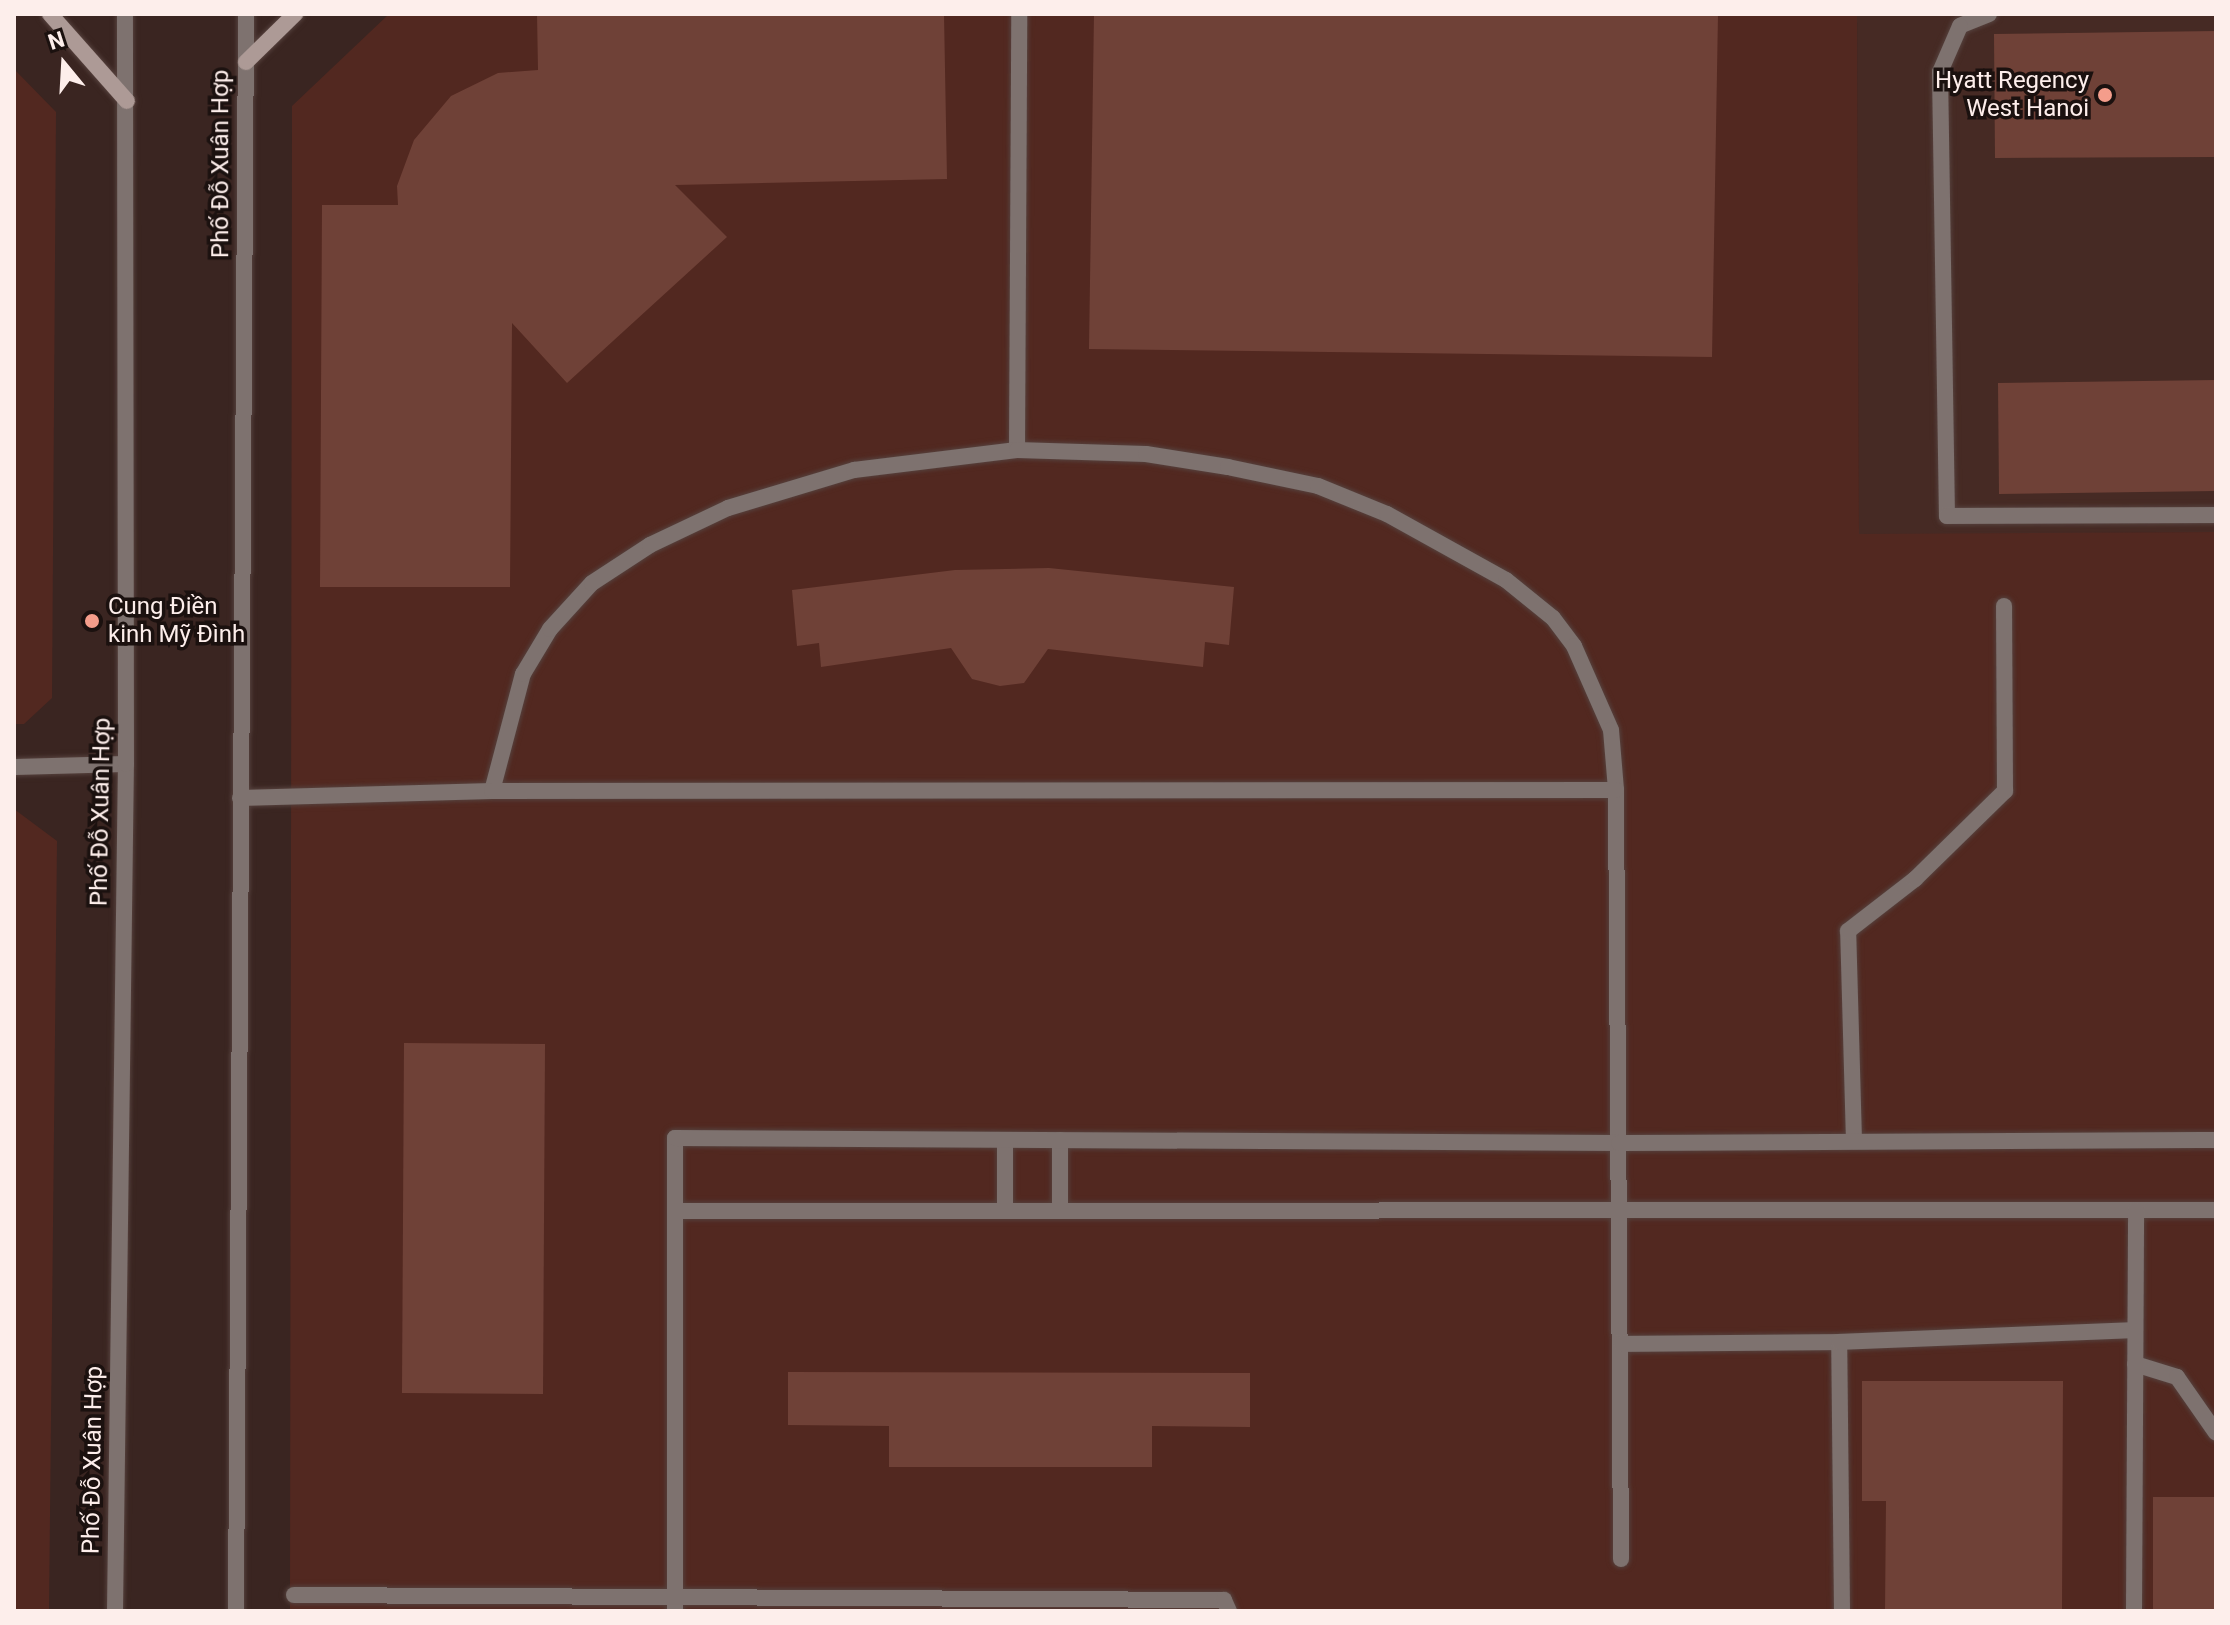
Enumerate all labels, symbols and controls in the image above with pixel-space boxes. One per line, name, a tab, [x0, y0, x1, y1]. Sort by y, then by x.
north arrow	[24, 24, 104, 104]
text: N	[45, 26, 68, 55]
place label: Hyatt Regency West Hanoi	[1935, 67, 2089, 123]
street label: Phố Đỗ Xuân Hợp	[207, 70, 235, 258]
marker: Hyatt Regency West Hanoi	[2096, 86, 2114, 104]
place label: Cung Điền kinh Mỹ Đình	[108, 593, 245, 649]
marker: Cung Điền kinh Mỹ Đình	[83, 612, 101, 630]
street label: Phố Đỗ Xuân Hợp	[85, 718, 117, 906]
street label: Phố Đỗ Xuân Hợp	[77, 1366, 109, 1554]

